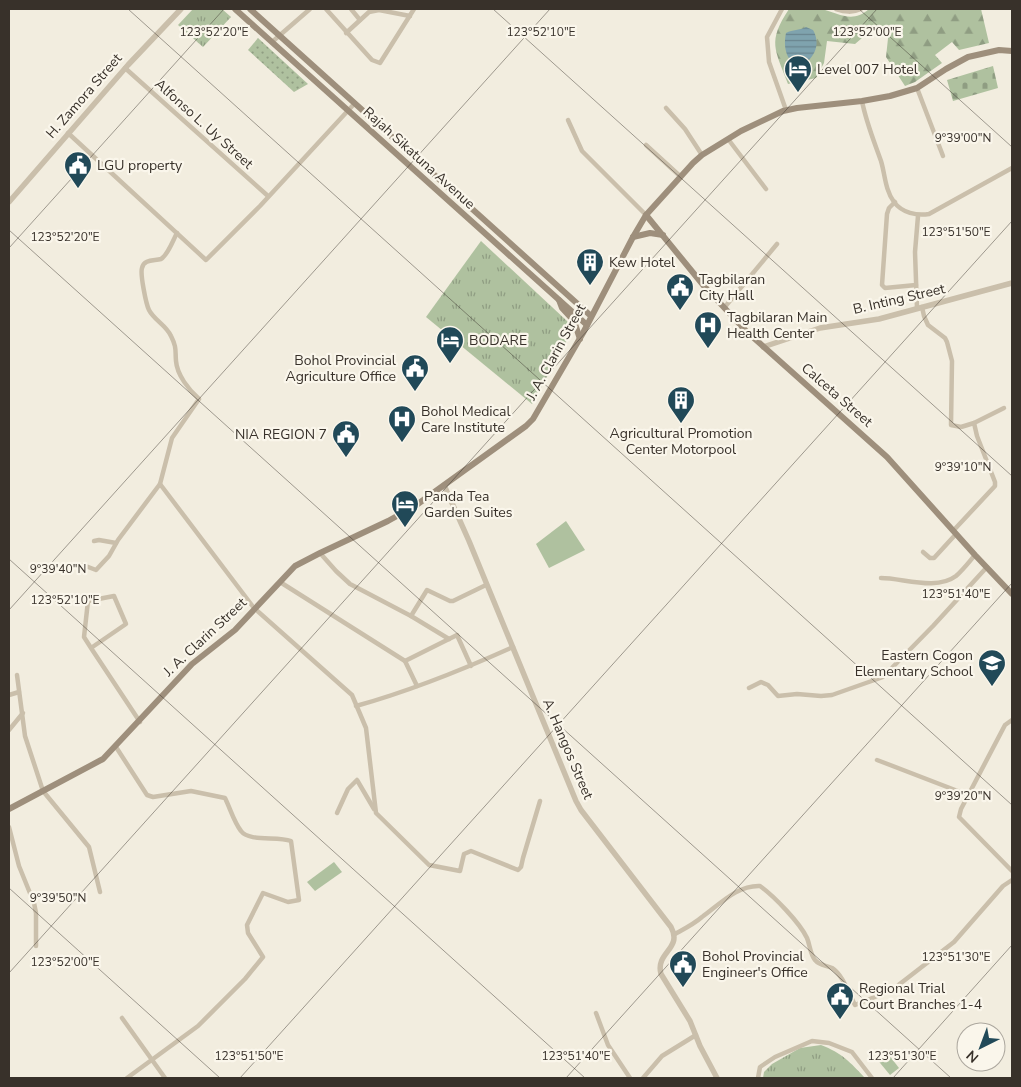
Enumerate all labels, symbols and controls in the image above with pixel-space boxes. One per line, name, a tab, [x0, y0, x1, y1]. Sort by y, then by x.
text: 123°52'20"E	[179, 24, 249, 40]
text: 123°52'10"E	[506, 24, 576, 40]
text: 123°52'00"E	[832, 24, 902, 40]
street label: H. Zamora Street	[42, 49, 126, 143]
hotel icon: Level 007 Hotel	[783, 54, 813, 93]
place label: Level 007 Hotel	[817, 60, 919, 79]
street label: Alfonso L. Uy Street	[151, 75, 257, 173]
street label: Rajah Sikatuna Avenue	[359, 103, 479, 213]
text: 9°39'00"N	[935, 130, 991, 146]
public building icon: LGU property	[63, 150, 93, 189]
place label: LGU property	[97, 156, 183, 175]
text: 123°51'50"E	[921, 224, 991, 240]
text: 123°52'20"E	[30, 229, 100, 245]
building icon: Kew Hotel	[575, 247, 605, 286]
place label: Kew Hotel	[609, 253, 676, 272]
place label: Tagbilaran City Hall	[699, 270, 765, 305]
public building icon: Tagbilaran City Hall	[665, 272, 695, 311]
street label: B. Inting Street	[851, 279, 947, 319]
street label: J. A. Clarin Street	[521, 300, 590, 404]
place label: Tagbilaran Main Health Center	[727, 308, 827, 343]
hospital icon: Tagbilaran Main Health Center	[693, 310, 723, 349]
hotel icon: BODARE	[435, 325, 465, 364]
place label: BODARE	[469, 331, 527, 350]
place label: Bohol Provincial Agriculture Office	[286, 351, 397, 386]
public building icon: Bohol Provincial Agriculture Office	[400, 353, 430, 392]
street label: Calceta Street	[797, 359, 877, 431]
building icon: Agricultural Promotion Center Motorpool	[666, 385, 696, 424]
place label: Bohol Medical Care Institute	[421, 402, 511, 437]
hospital icon: Bohol Medical Care Institute	[387, 404, 417, 443]
public building icon: NIA REGION 7	[331, 419, 361, 458]
place label: Agricultural Promotion Center Motorpool	[610, 424, 752, 459]
place label: NIA REGION 7	[235, 425, 327, 444]
text: 9°39'10"N	[935, 459, 991, 475]
place label: Panda Tea Garden Suites	[424, 487, 513, 522]
hotel icon: Panda Tea Garden Suites	[390, 489, 420, 528]
text: 9°39'40"N	[30, 561, 86, 577]
text: 123°51'40"E	[921, 586, 991, 602]
text: 123°52'10"E	[30, 592, 100, 608]
street label: J. A. Clarin Street	[159, 593, 251, 681]
place label: Eastern Cogon Elementary School	[855, 646, 974, 681]
school or university icon: Eastern Cogon Elementary School	[977, 648, 1007, 687]
street label: A. Hangos Street	[538, 696, 598, 802]
text: 9°39'20"N	[935, 788, 991, 804]
text: 9°39'50"N	[30, 890, 86, 906]
place label: Bohol Provincial Engineer's Office	[702, 947, 808, 982]
public building icon: Bohol Provincial Engineer's Office	[668, 949, 698, 988]
text: 123°51'30"E	[921, 949, 991, 965]
text: 123°52'00"E	[30, 954, 100, 970]
place label: Regional Trial Court Branches 1-4	[859, 979, 982, 1014]
public building icon: Regional Trial Court Branches 1-4	[825, 981, 855, 1020]
north arrow	[956, 1022, 1006, 1072]
text: N	[962, 1046, 983, 1067]
text: 123°51'50"E	[214, 1048, 284, 1064]
text: 123°51'40"E	[541, 1048, 611, 1064]
text: 123°51'30"E	[867, 1048, 937, 1064]

